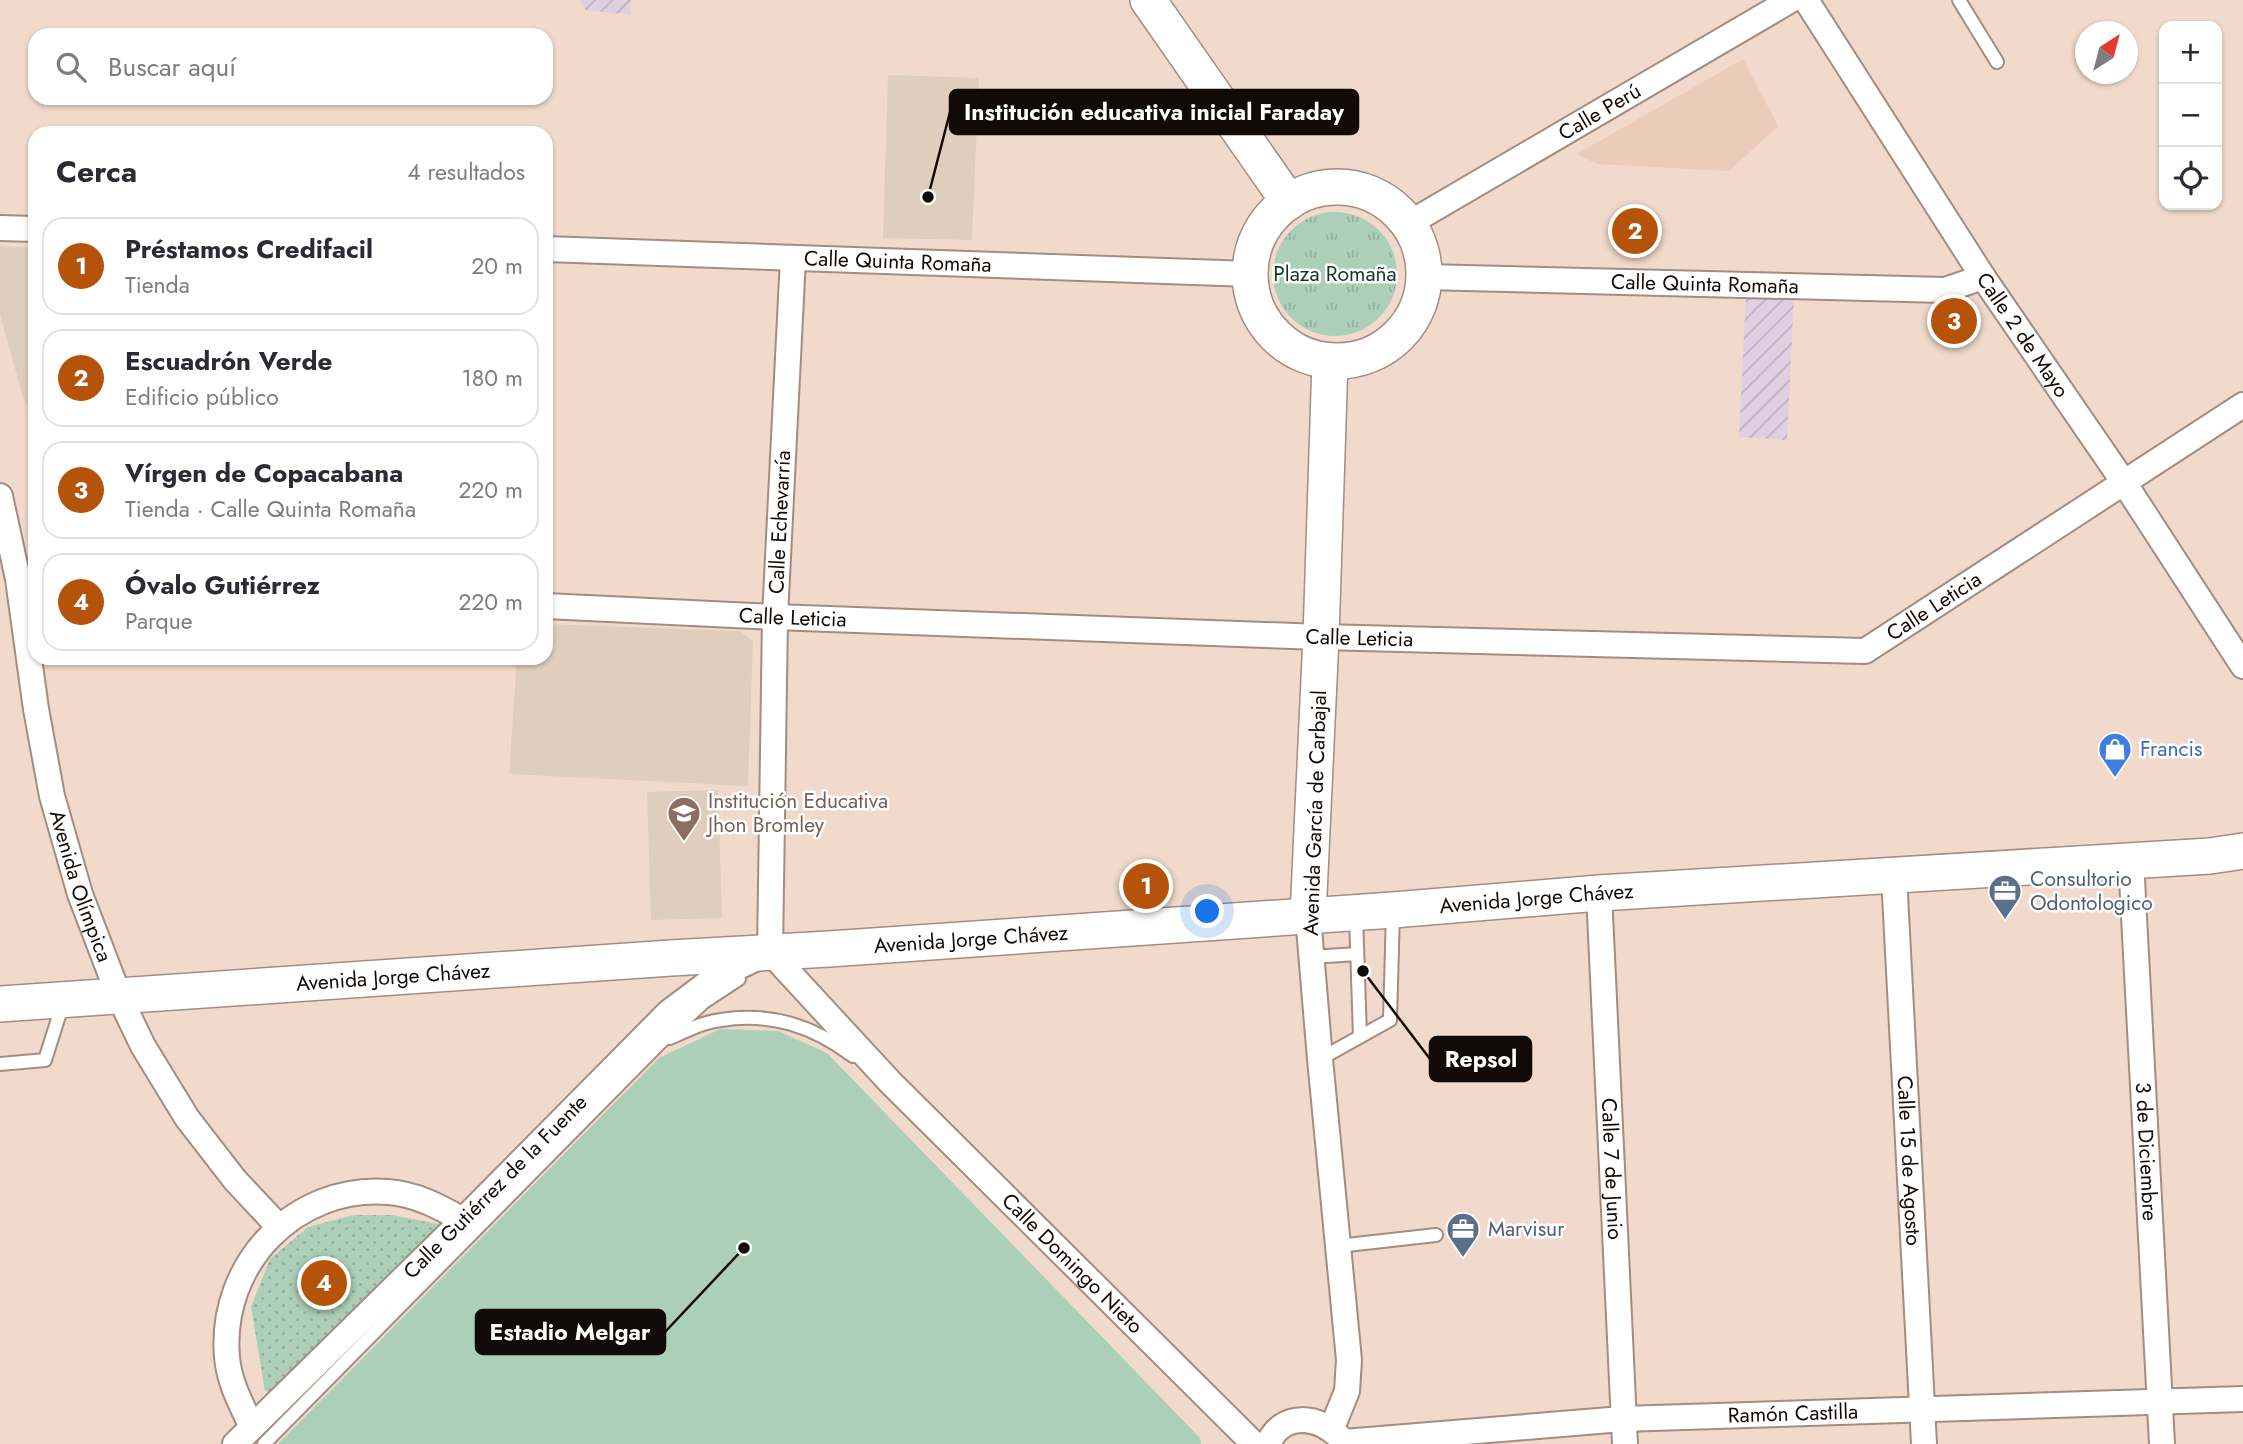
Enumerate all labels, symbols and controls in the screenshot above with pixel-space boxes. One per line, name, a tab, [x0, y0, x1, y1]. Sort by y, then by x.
north arrow	[2075, 21, 2138, 84]
map controls	[2159, 21, 2222, 210]
button: +	[2159, 21, 2222, 84]
search box	[28, 28, 553, 105]
icon: search	[52, 48, 90, 86]
text: Buscar aquí	[108, 48, 236, 86]
street label: Calle Perú	[1553, 76, 1647, 148]
button: −	[2159, 84, 2222, 147]
callout: Institución educativa inicial Faraday	[950, 90, 1358, 134]
text: Institución educativa inicial Faraday	[964, 95, 1345, 129]
button: locate	[2159, 147, 2222, 210]
text: Cerca	[56, 150, 137, 193]
text: 4 resultados	[407, 155, 525, 189]
pin: 2	[1612, 205, 1658, 257]
text: Préstamos Credifacil	[125, 230, 373, 268]
street label: Calle Quinta Romaña	[803, 243, 992, 280]
text: 1	[75, 249, 87, 283]
text: 20 m	[471, 249, 523, 283]
park label: Plaza Romaña	[1273, 259, 1397, 289]
street label: Calle 2 de Mayo	[1969, 266, 2076, 404]
street label: Calle Quinta Romaña	[1611, 267, 1799, 301]
text: Tienda	[125, 268, 190, 302]
pin: 3	[1931, 295, 1977, 347]
text: Escuadrón Verde	[125, 342, 332, 380]
text: 2	[73, 361, 89, 395]
text: 180 m	[461, 361, 523, 395]
text: Edificio público	[125, 380, 279, 414]
street label: Calle Echevarría	[761, 450, 798, 595]
text: Vírgen de Copacabana	[125, 454, 403, 492]
text: 3	[74, 473, 88, 507]
text: 220 m	[458, 473, 523, 507]
text: Tienda · Calle Quinta Romaña	[125, 492, 416, 526]
street label: Calle Leticia	[1881, 564, 1987, 648]
text: Óvalo Gutiérrez	[125, 566, 320, 604]
text: 4	[73, 585, 89, 619]
text: 220 m	[458, 585, 523, 619]
street label: Calle Leticia	[738, 600, 847, 635]
text: Parque	[125, 604, 193, 638]
street label: Calle Leticia	[1305, 621, 1414, 654]
street label: Avenida García de Carbajal	[1296, 690, 1334, 936]
shop icon: Francis	[2096, 730, 2134, 779]
place label: Francis	[2140, 734, 2202, 764]
place label: Institución Educativa Jhon Bromley	[705, 786, 888, 840]
school or university icon: Institución Educativa Jhon Bromley	[665, 794, 703, 843]
street label: Avenida Olímpica	[42, 806, 120, 966]
pin: 1	[1123, 860, 1169, 912]
place label: Consultorio Odontologico	[2030, 864, 2153, 918]
office icon: Consultorio Odontologico	[1986, 872, 2024, 921]
street label: Avenida Jorge Chávez	[1438, 876, 1635, 921]
your location	[1190, 894, 1224, 928]
street label: Avenida Jorge Chávez	[873, 917, 1069, 961]
street label: Avenida Jorge Chávez	[295, 955, 492, 999]
callout: Repsol	[1430, 1037, 1531, 1081]
text: Repsol	[1445, 1042, 1517, 1076]
street label: Calle 15 de Agosto	[1890, 1075, 1929, 1246]
street label: 3 de Diciembre	[2128, 1081, 2165, 1222]
street label: Calle Gutiérrez de la Fuente	[396, 1088, 594, 1286]
street label: Calle 7 de Junio	[1594, 1097, 1630, 1240]
street label: Calle Domingo Nieto	[995, 1186, 1150, 1340]
office icon: Marvisur	[1444, 1210, 1482, 1259]
place label: Marvisur	[1488, 1214, 1565, 1244]
pin: 4	[301, 1257, 347, 1309]
callout: Estadio Melgar	[476, 1310, 665, 1354]
text: Estadio Melgar	[490, 1315, 651, 1349]
street label: Ramón Castilla	[1727, 1396, 1859, 1431]

